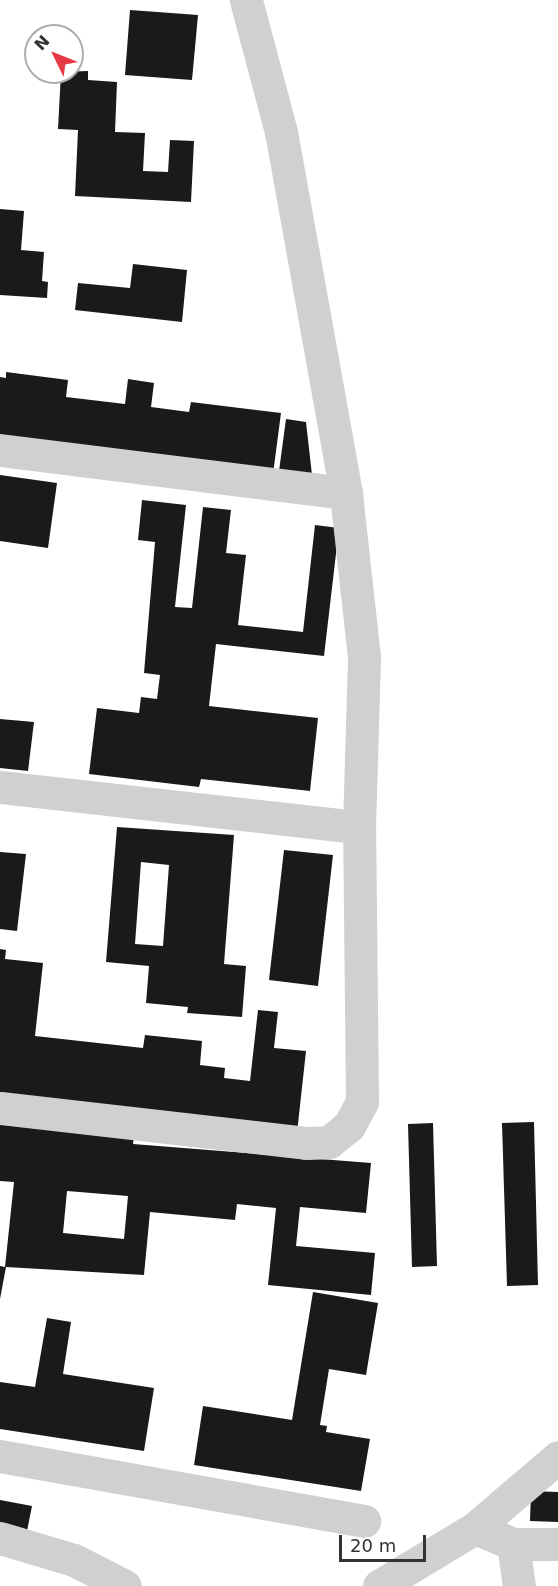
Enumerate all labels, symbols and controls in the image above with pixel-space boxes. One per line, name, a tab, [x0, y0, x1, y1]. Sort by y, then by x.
north arrow	[24, 24, 84, 84]
text: N	[30, 31, 53, 54]
scale bar	[342, 1523, 429, 1561]
text: 20 m	[350, 1535, 396, 1556]

